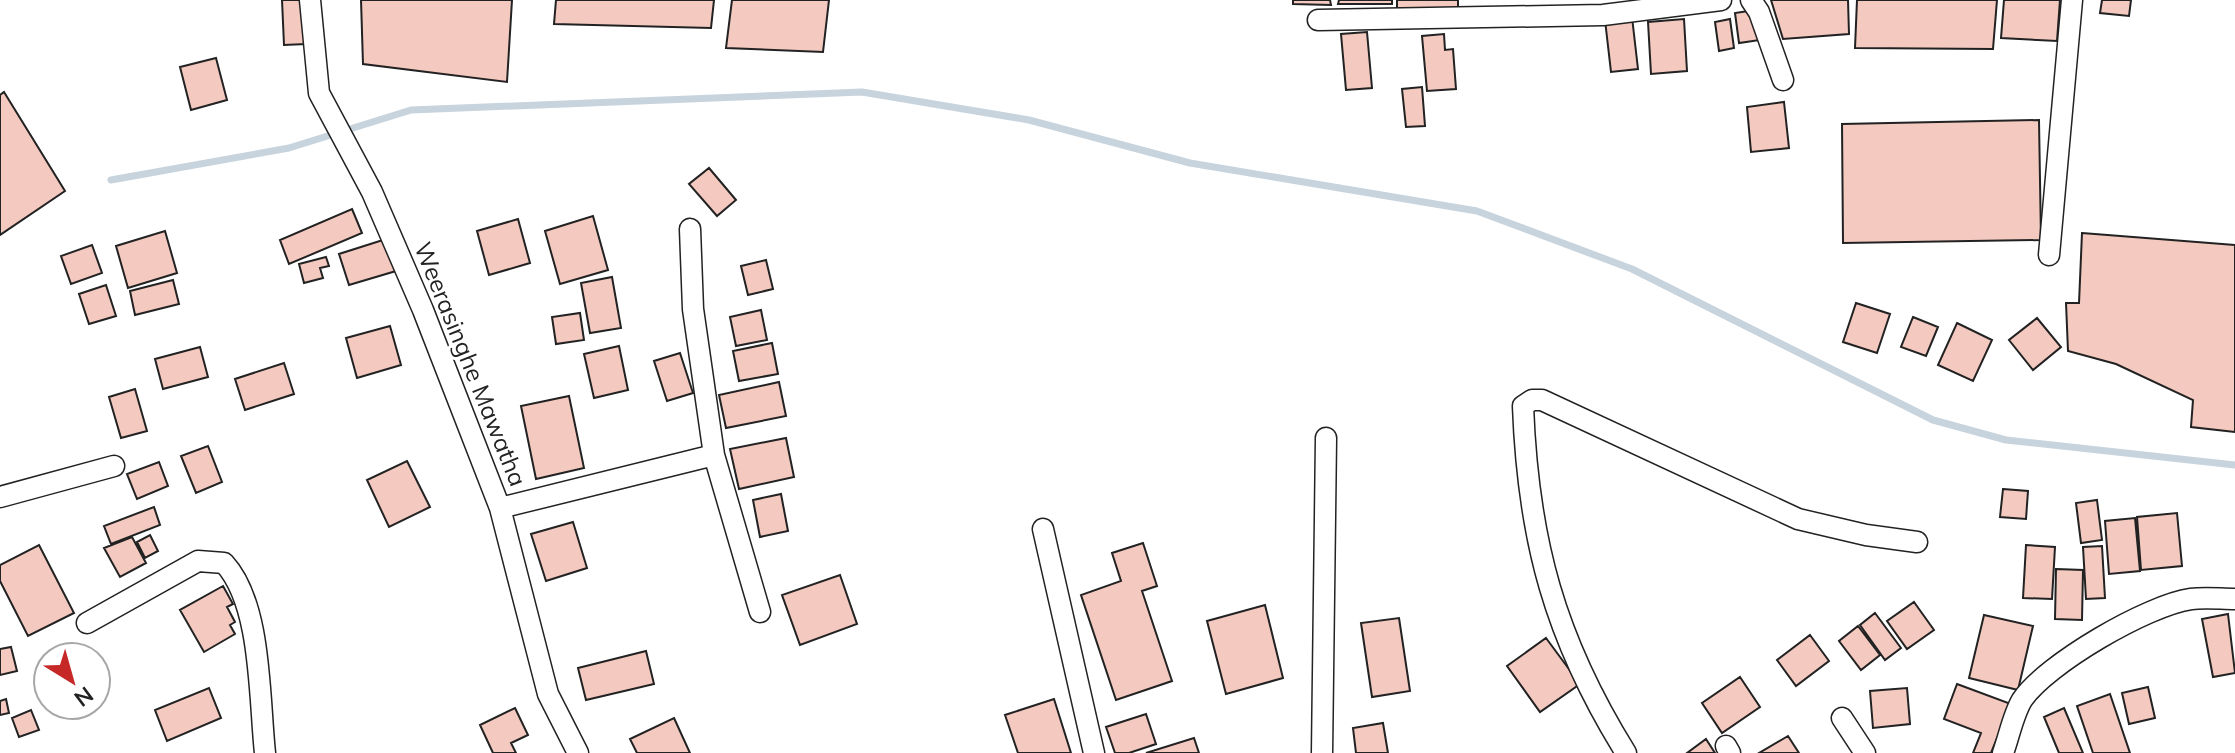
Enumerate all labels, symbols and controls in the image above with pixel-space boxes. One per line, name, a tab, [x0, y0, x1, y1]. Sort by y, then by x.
street label: Weerasinghe Mawatha	[408, 238, 534, 490]
north arrow	[32, 641, 112, 721]
text: N	[69, 681, 99, 713]

